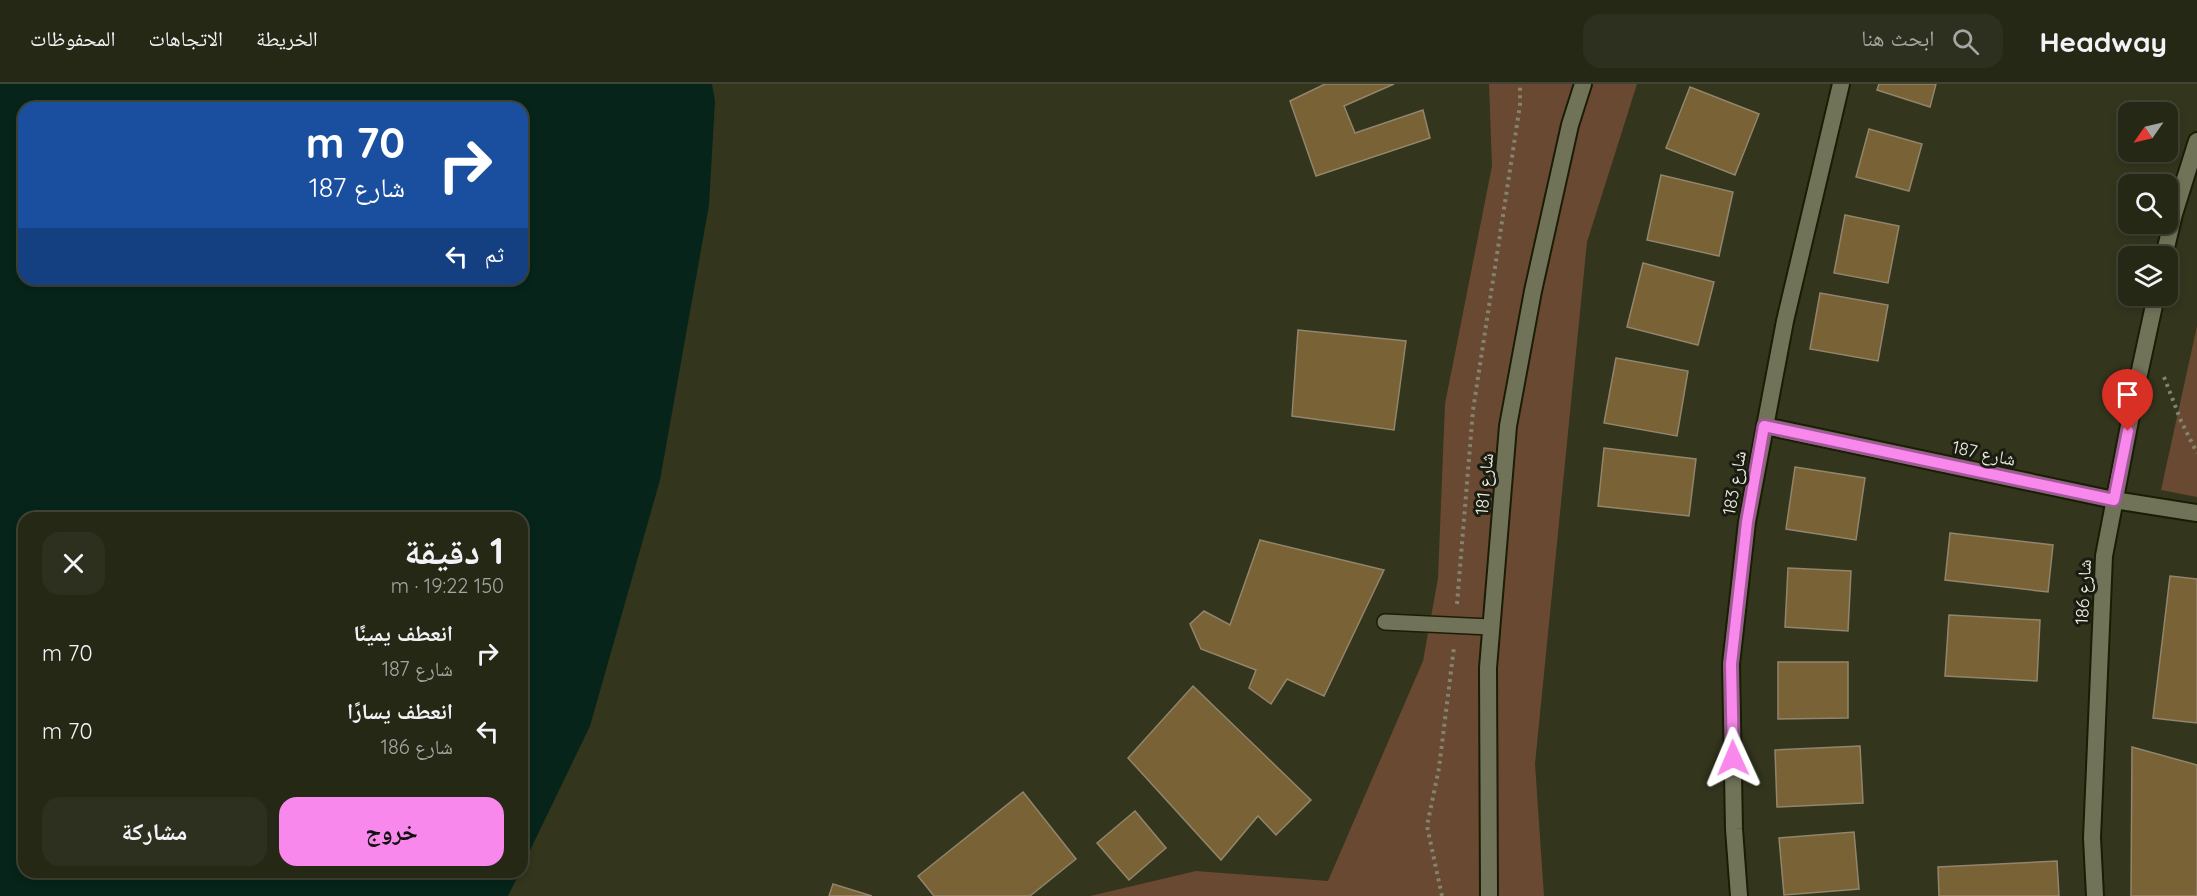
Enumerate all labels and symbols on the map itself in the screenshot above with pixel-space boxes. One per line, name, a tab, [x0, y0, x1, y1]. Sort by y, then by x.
north arrow	[2118, 102, 2178, 162]
pin	[2102, 369, 2153, 431]
street label: شارع 187	[1950, 435, 2018, 471]
street label: شارع 183	[1717, 449, 1751, 517]
street label: شارع 181	[1470, 452, 1498, 516]
street label: شارع 186	[2070, 559, 2096, 625]
position arrow	[1701, 726, 1765, 790]

